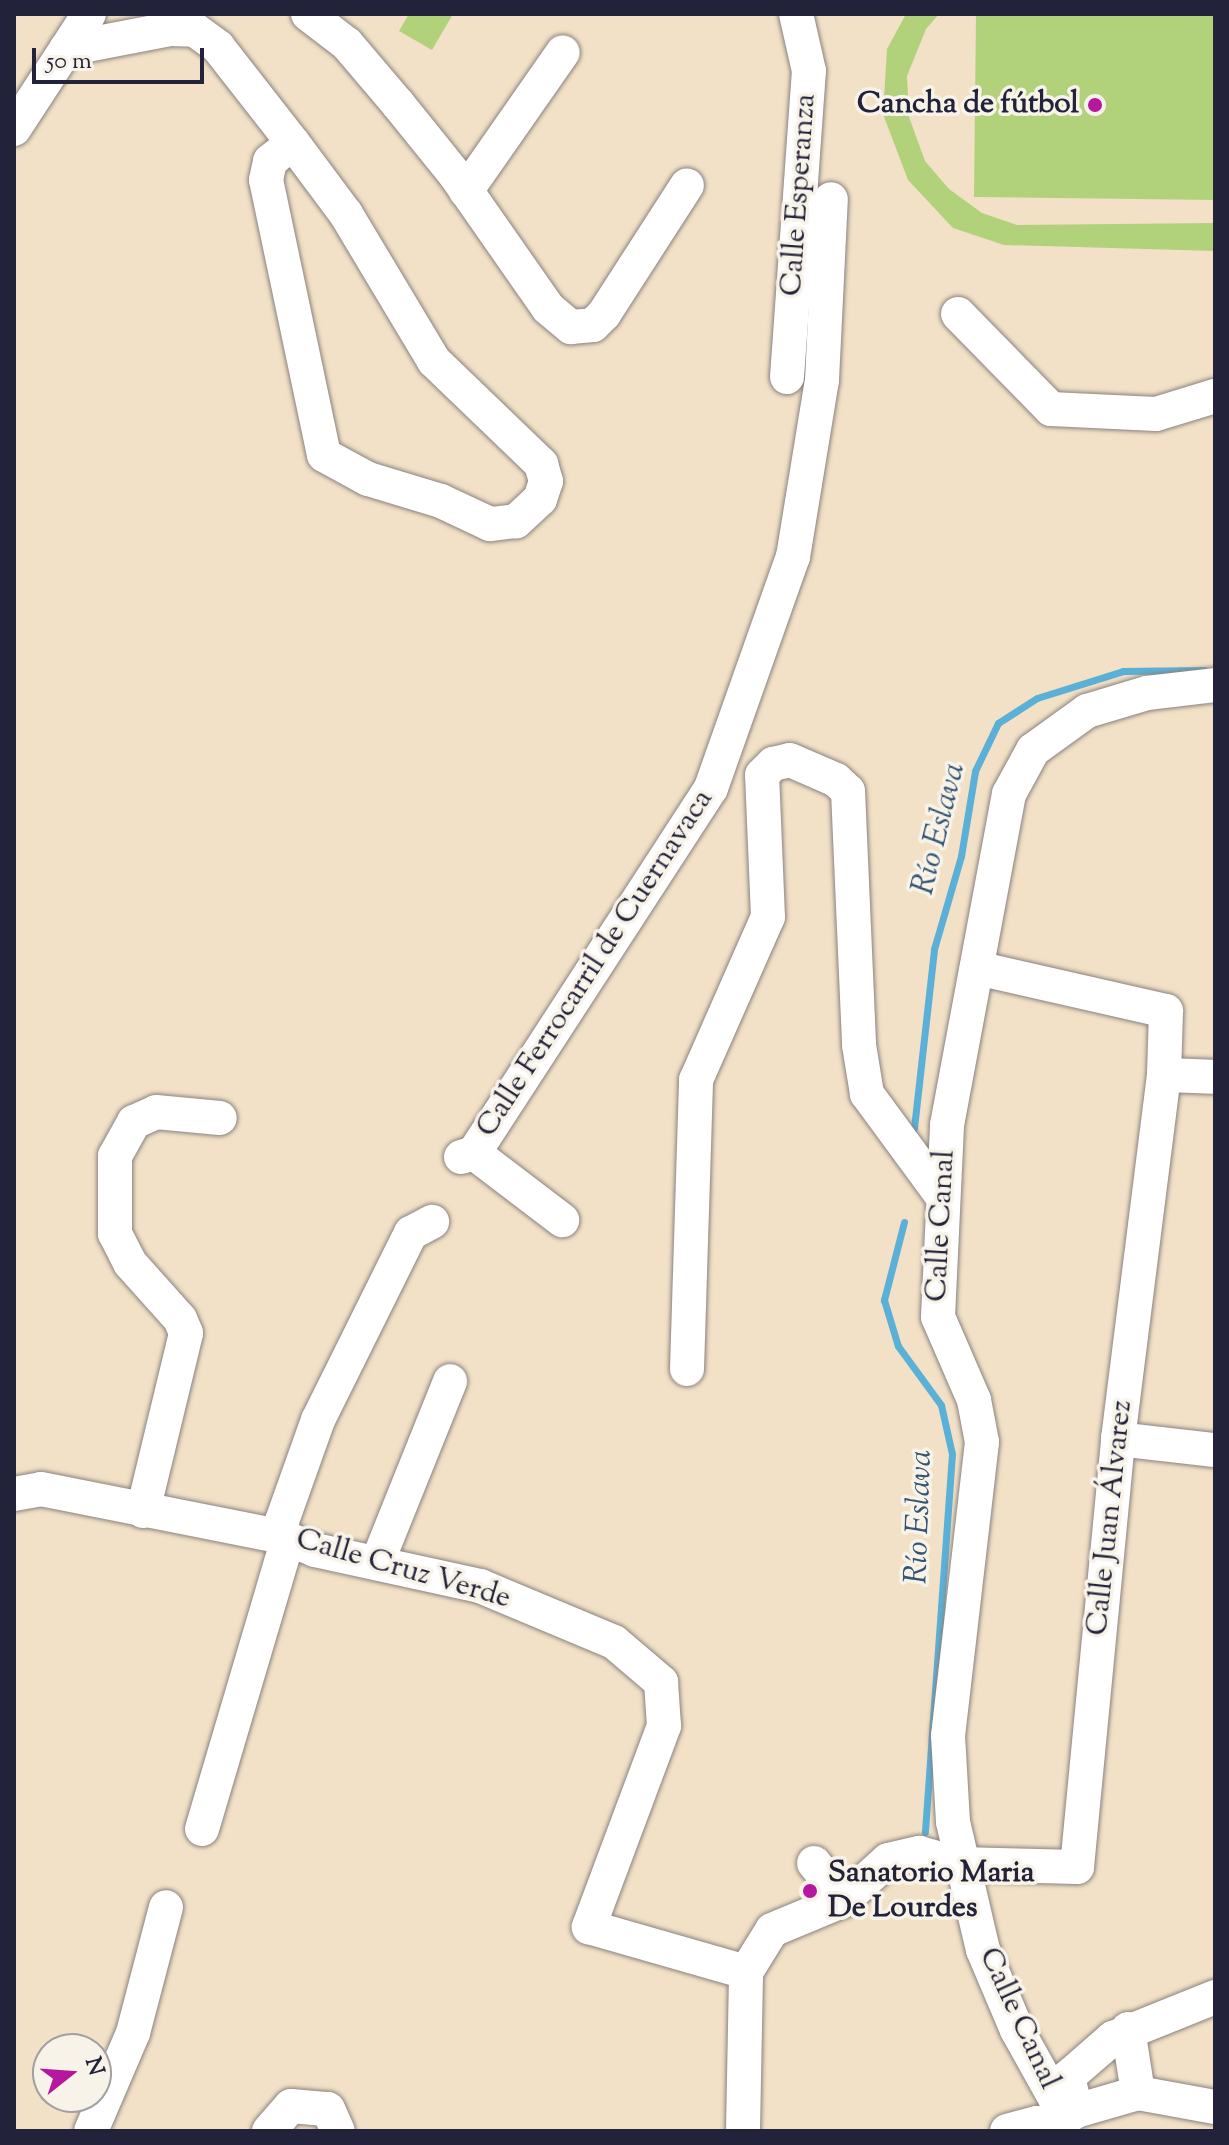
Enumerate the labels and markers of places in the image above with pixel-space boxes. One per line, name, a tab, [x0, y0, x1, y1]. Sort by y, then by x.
place label: Cancha de fútbol	[857, 87, 1079, 123]
marker: Cancha de fútbol	[1086, 96, 1104, 114]
place label: Sanatorio Maria De Lourdes	[828, 1856, 1035, 1926]
marker: Sanatorio Maria De Lourdes	[799, 1880, 821, 1902]

